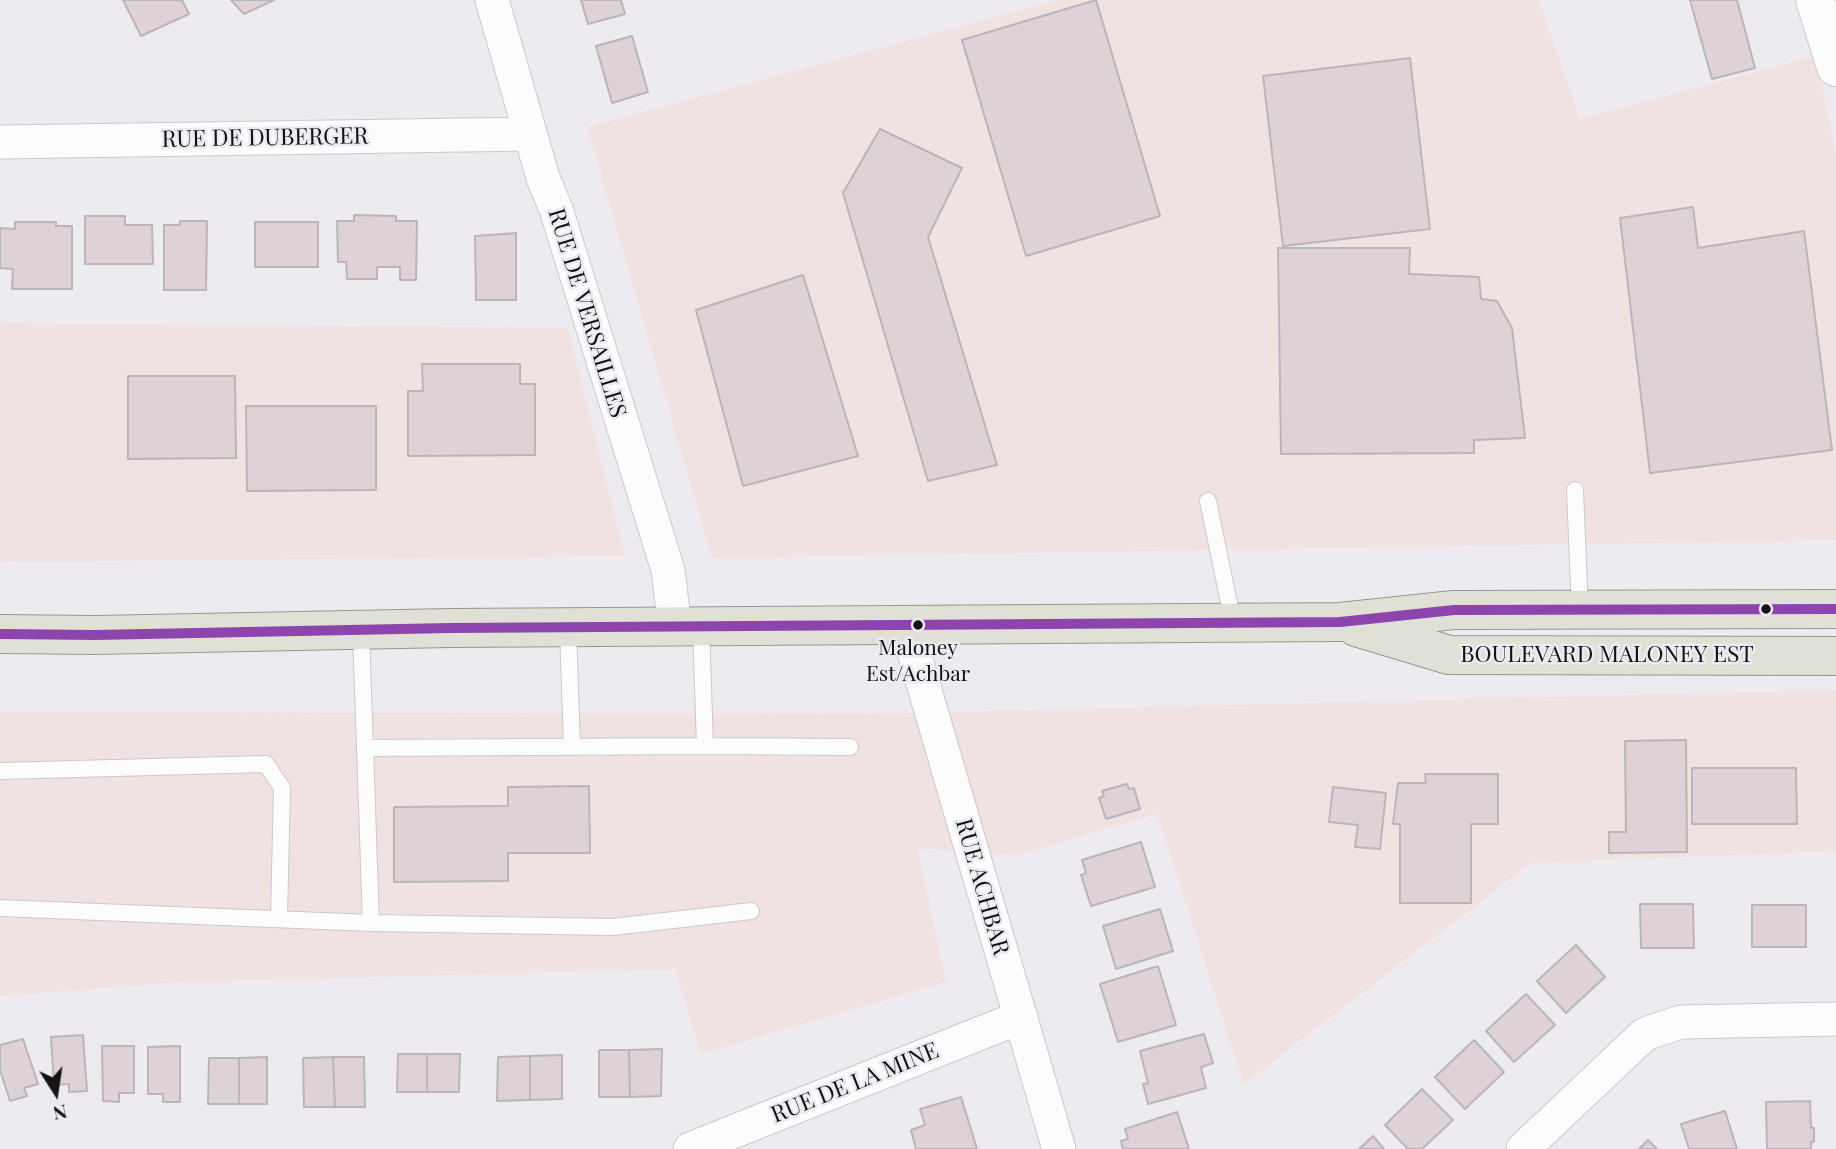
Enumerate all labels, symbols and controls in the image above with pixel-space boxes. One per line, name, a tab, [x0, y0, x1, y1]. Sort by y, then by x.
street label: RUE DE DUBERGER	[161, 122, 369, 154]
street label: RUE DE VERSAILLES	[542, 205, 632, 421]
unlabelled marker	[1759, 602, 1773, 616]
marker: Maloney Est/Achbar	[911, 618, 925, 632]
place label: Maloney Est/Achbar	[866, 635, 970, 685]
street label: BOULEVARD MALONEY EST	[1460, 641, 1754, 669]
street label: RUE ACHBAR	[949, 816, 1015, 958]
street label: RUE DE LA MINE	[767, 1037, 943, 1129]
north arrow	[21, 1058, 91, 1128]
text: N	[51, 1099, 70, 1128]

